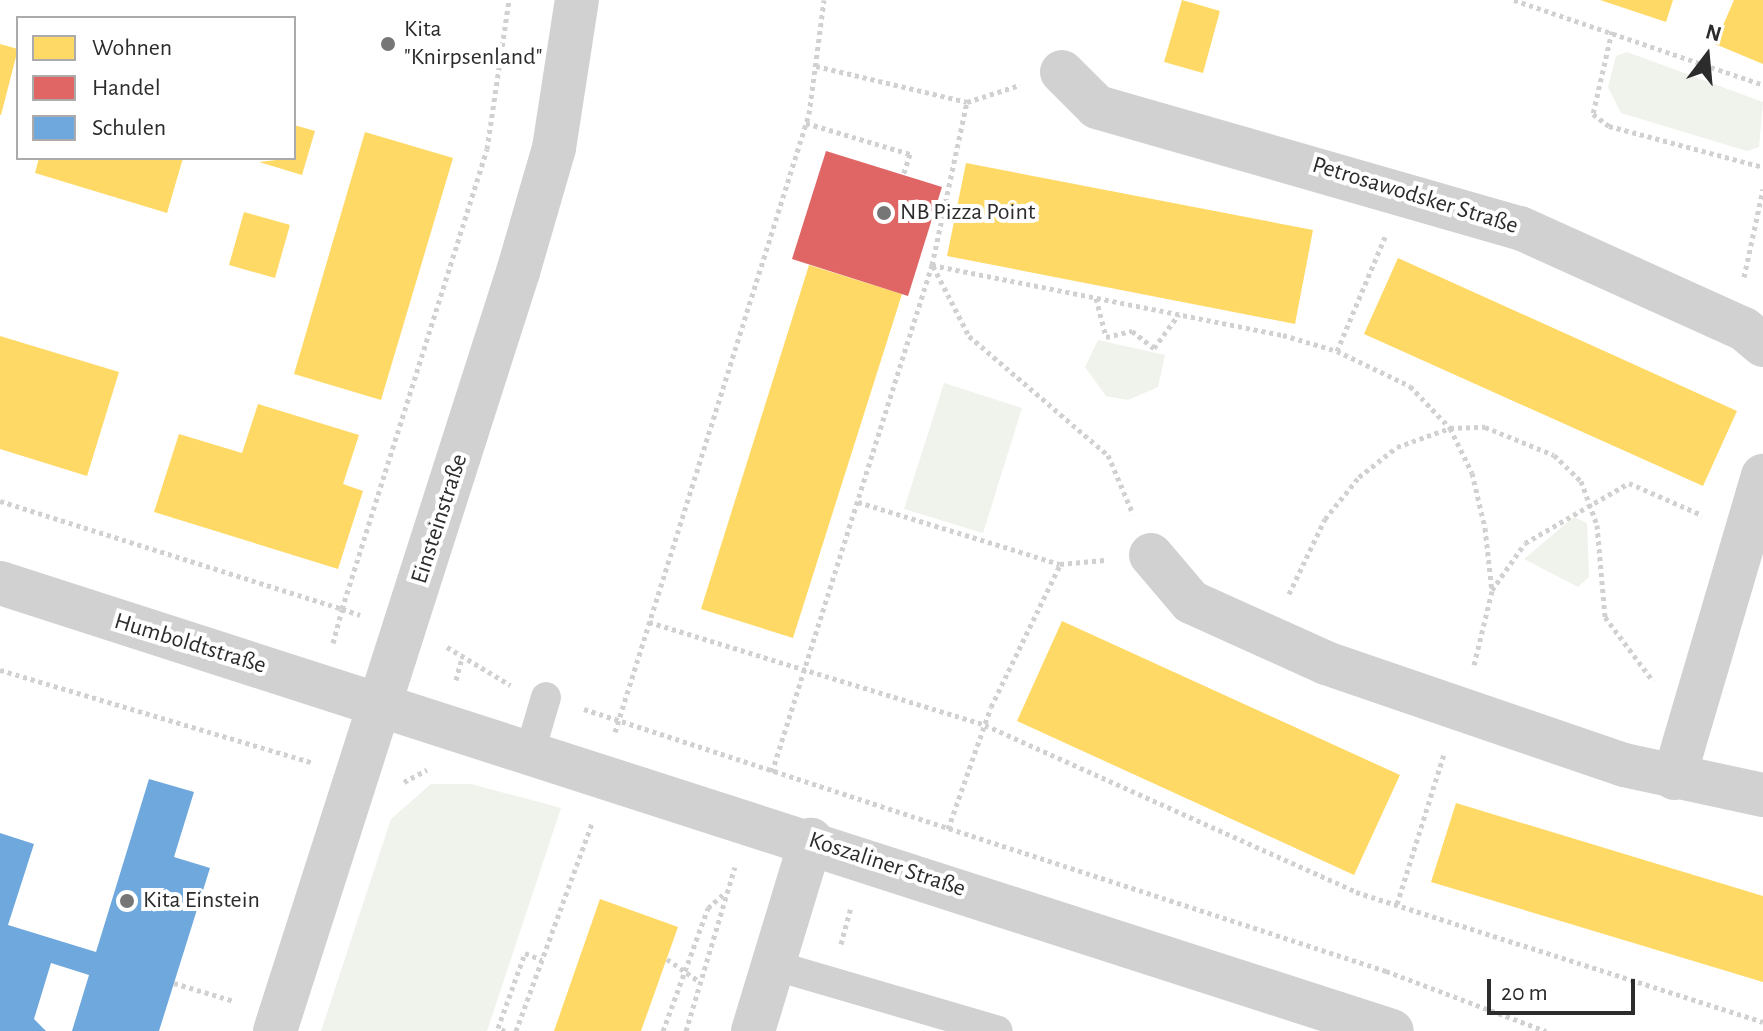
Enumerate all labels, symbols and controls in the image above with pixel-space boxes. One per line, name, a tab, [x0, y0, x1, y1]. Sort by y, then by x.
legend	[16, 16, 296, 160]
place label: Kita "Knirpsenland"	[404, 16, 542, 72]
north arrow	[1667, 16, 1747, 96]
text: N	[1703, 20, 1724, 46]
marker: Kita "Knirpsenland"	[379, 35, 397, 53]
text: Wohnen	[92, 36, 172, 60]
text: Handel	[92, 76, 161, 100]
text: Schulen	[92, 116, 166, 140]
street label: Petrosawodsker Straße	[1309, 151, 1521, 241]
place label: NB Pizza Point	[900, 199, 1035, 227]
marker: NB Pizza Point	[875, 204, 893, 222]
street label: Einsteinstraße	[405, 450, 475, 588]
street label: Humboldtstraße	[111, 607, 269, 681]
street label: Koszaliner Straße	[805, 826, 969, 904]
place label: Kita Einstein	[143, 887, 260, 915]
marker: Kita Einstein	[118, 892, 136, 910]
scale bar	[1491, 963, 1639, 1013]
text: 20 m	[1501, 981, 1548, 1005]

